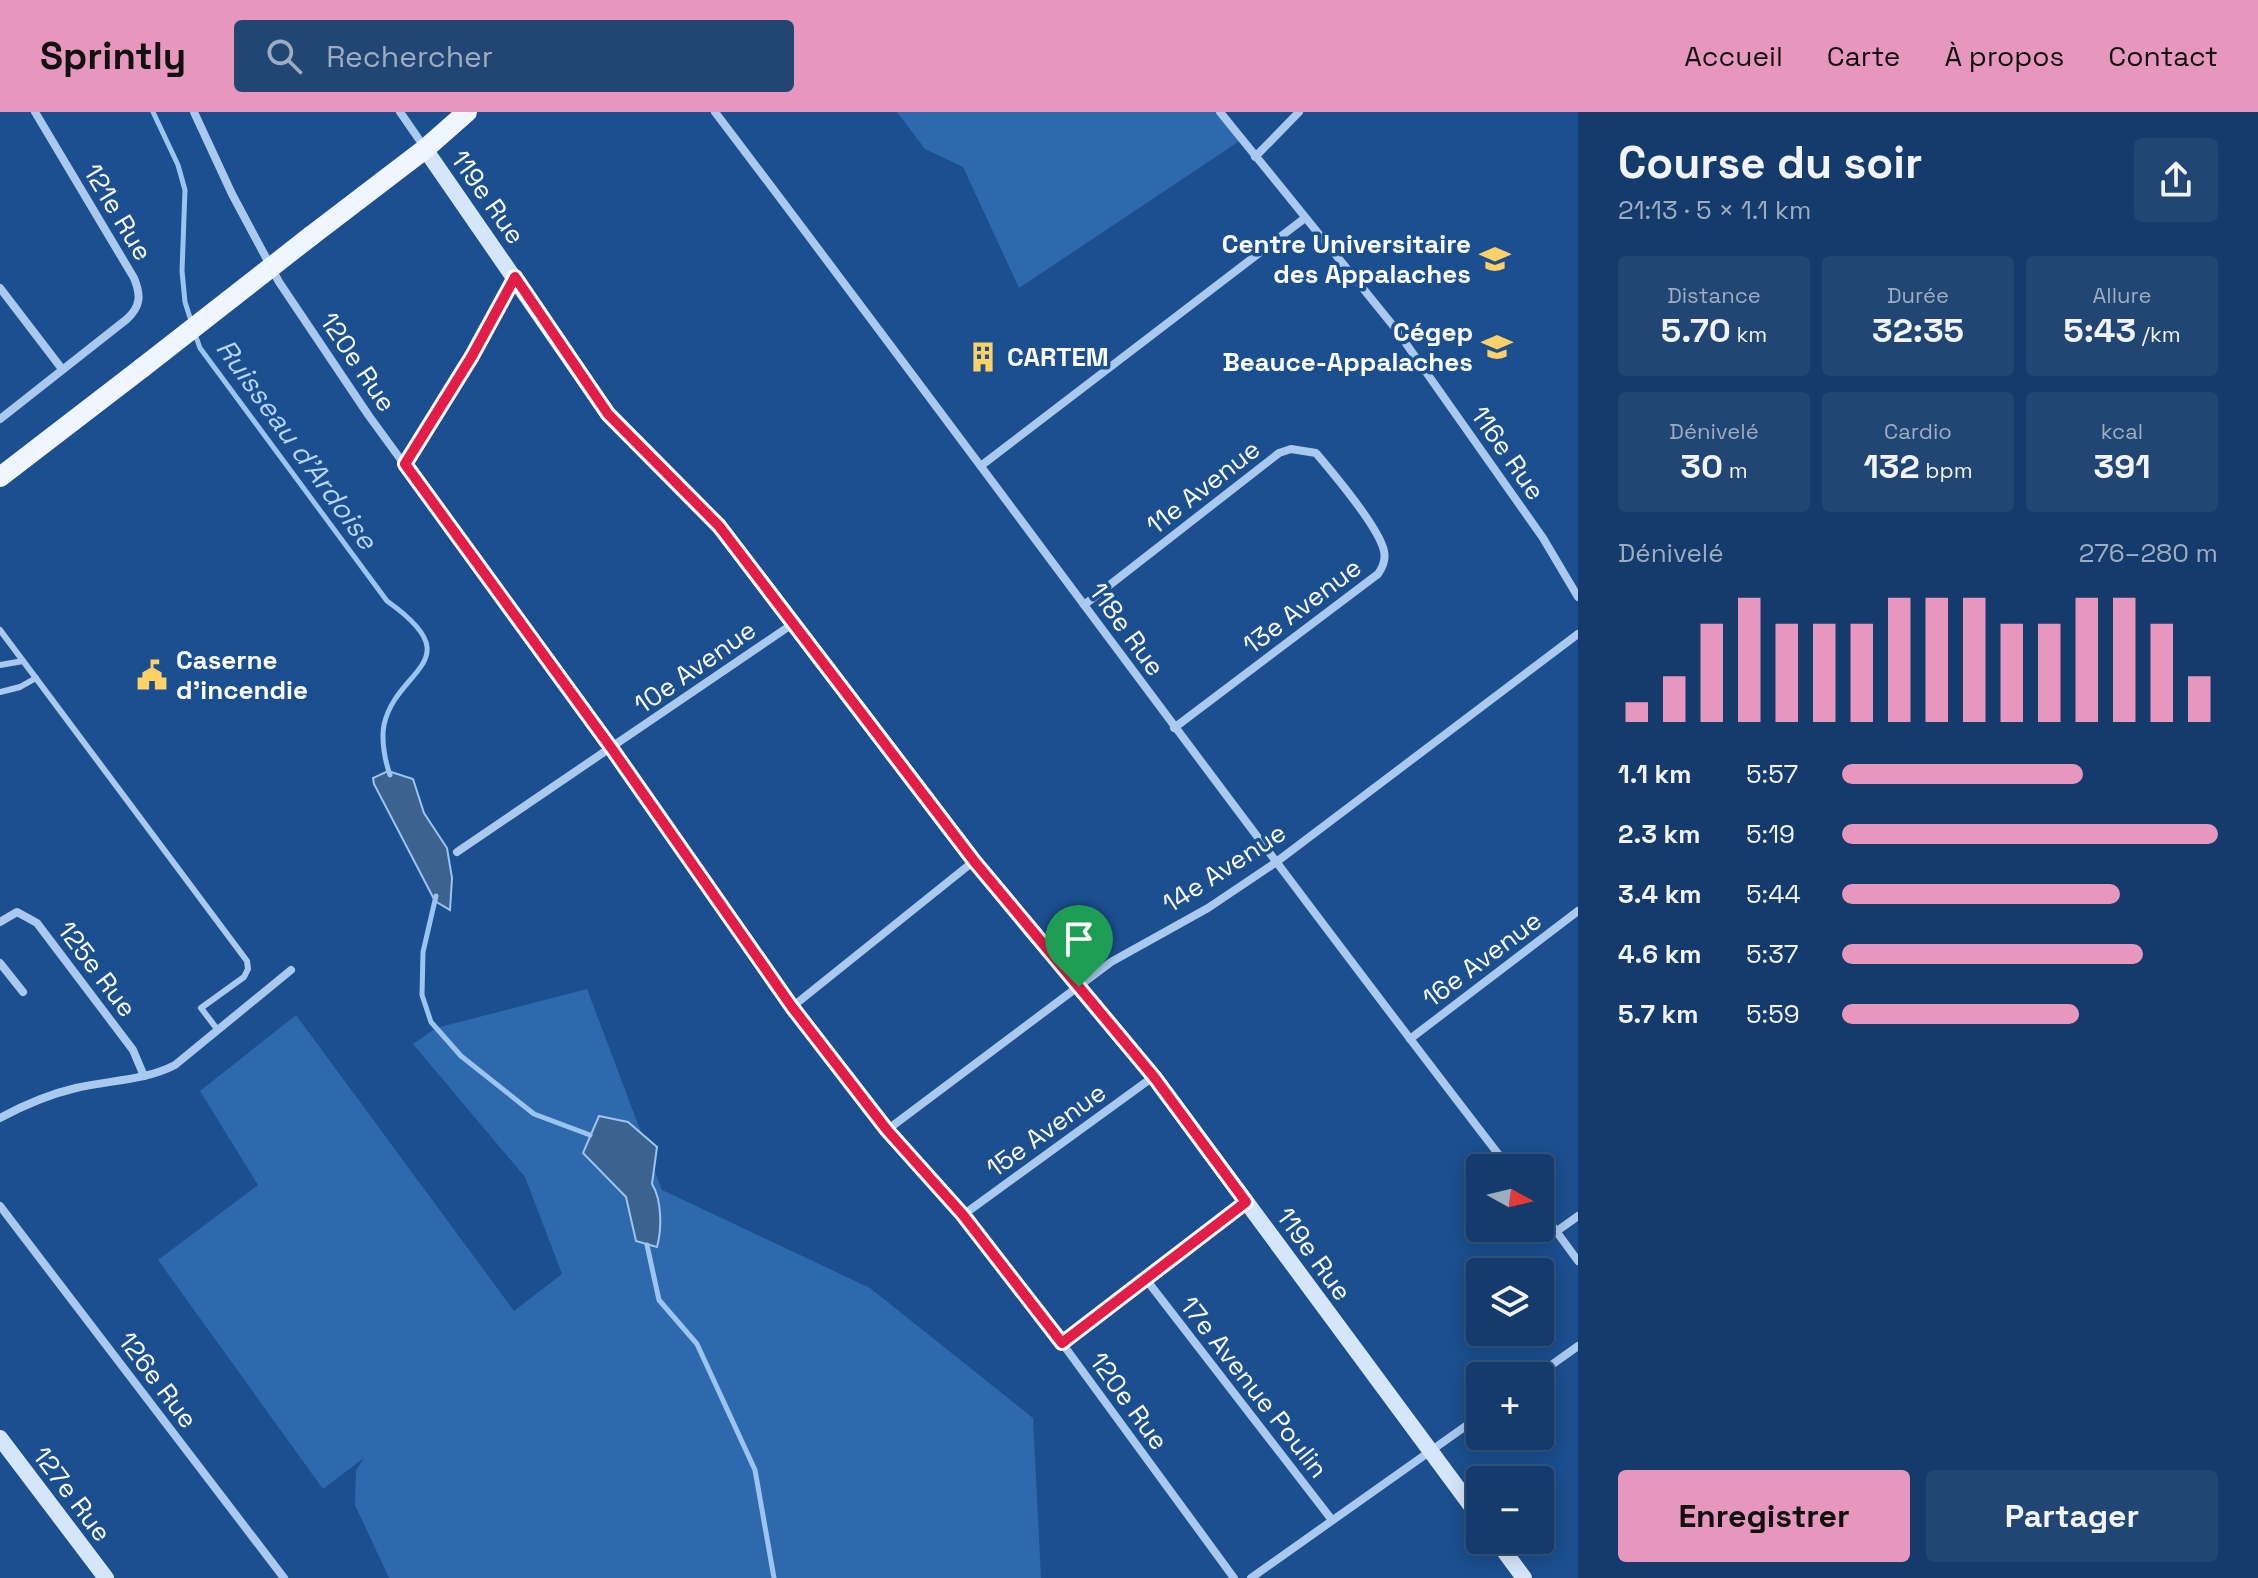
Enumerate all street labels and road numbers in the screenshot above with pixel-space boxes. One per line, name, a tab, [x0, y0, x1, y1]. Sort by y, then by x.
street label: 119e Rue	[443, 143, 533, 251]
street label: 121e Rue	[76, 157, 160, 267]
street label: 120e Rue	[312, 306, 404, 418]
street label: 116e Rue	[1463, 399, 1553, 507]
street label: 11e Avenue	[1139, 432, 1267, 542]
street label: 13e Avenue	[1236, 550, 1368, 662]
street label: 118e Rue	[1082, 575, 1172, 683]
street label: 10e Avenue	[627, 613, 763, 721]
street label: 14e Avenue	[1156, 815, 1292, 921]
street label: 16e Avenue	[1416, 903, 1548, 1015]
street label: 125e Rue	[50, 914, 144, 1024]
street label: 15e Avenue	[979, 1075, 1113, 1185]
street label: 119e Rue	[1269, 1201, 1359, 1307]
street label: 17e Avenue Poulin	[1172, 1289, 1336, 1485]
street label: 126e Rue	[111, 1325, 205, 1435]
street label: 120e Rue	[1082, 1345, 1176, 1457]
street label: 127e Rue	[25, 1440, 119, 1548]

